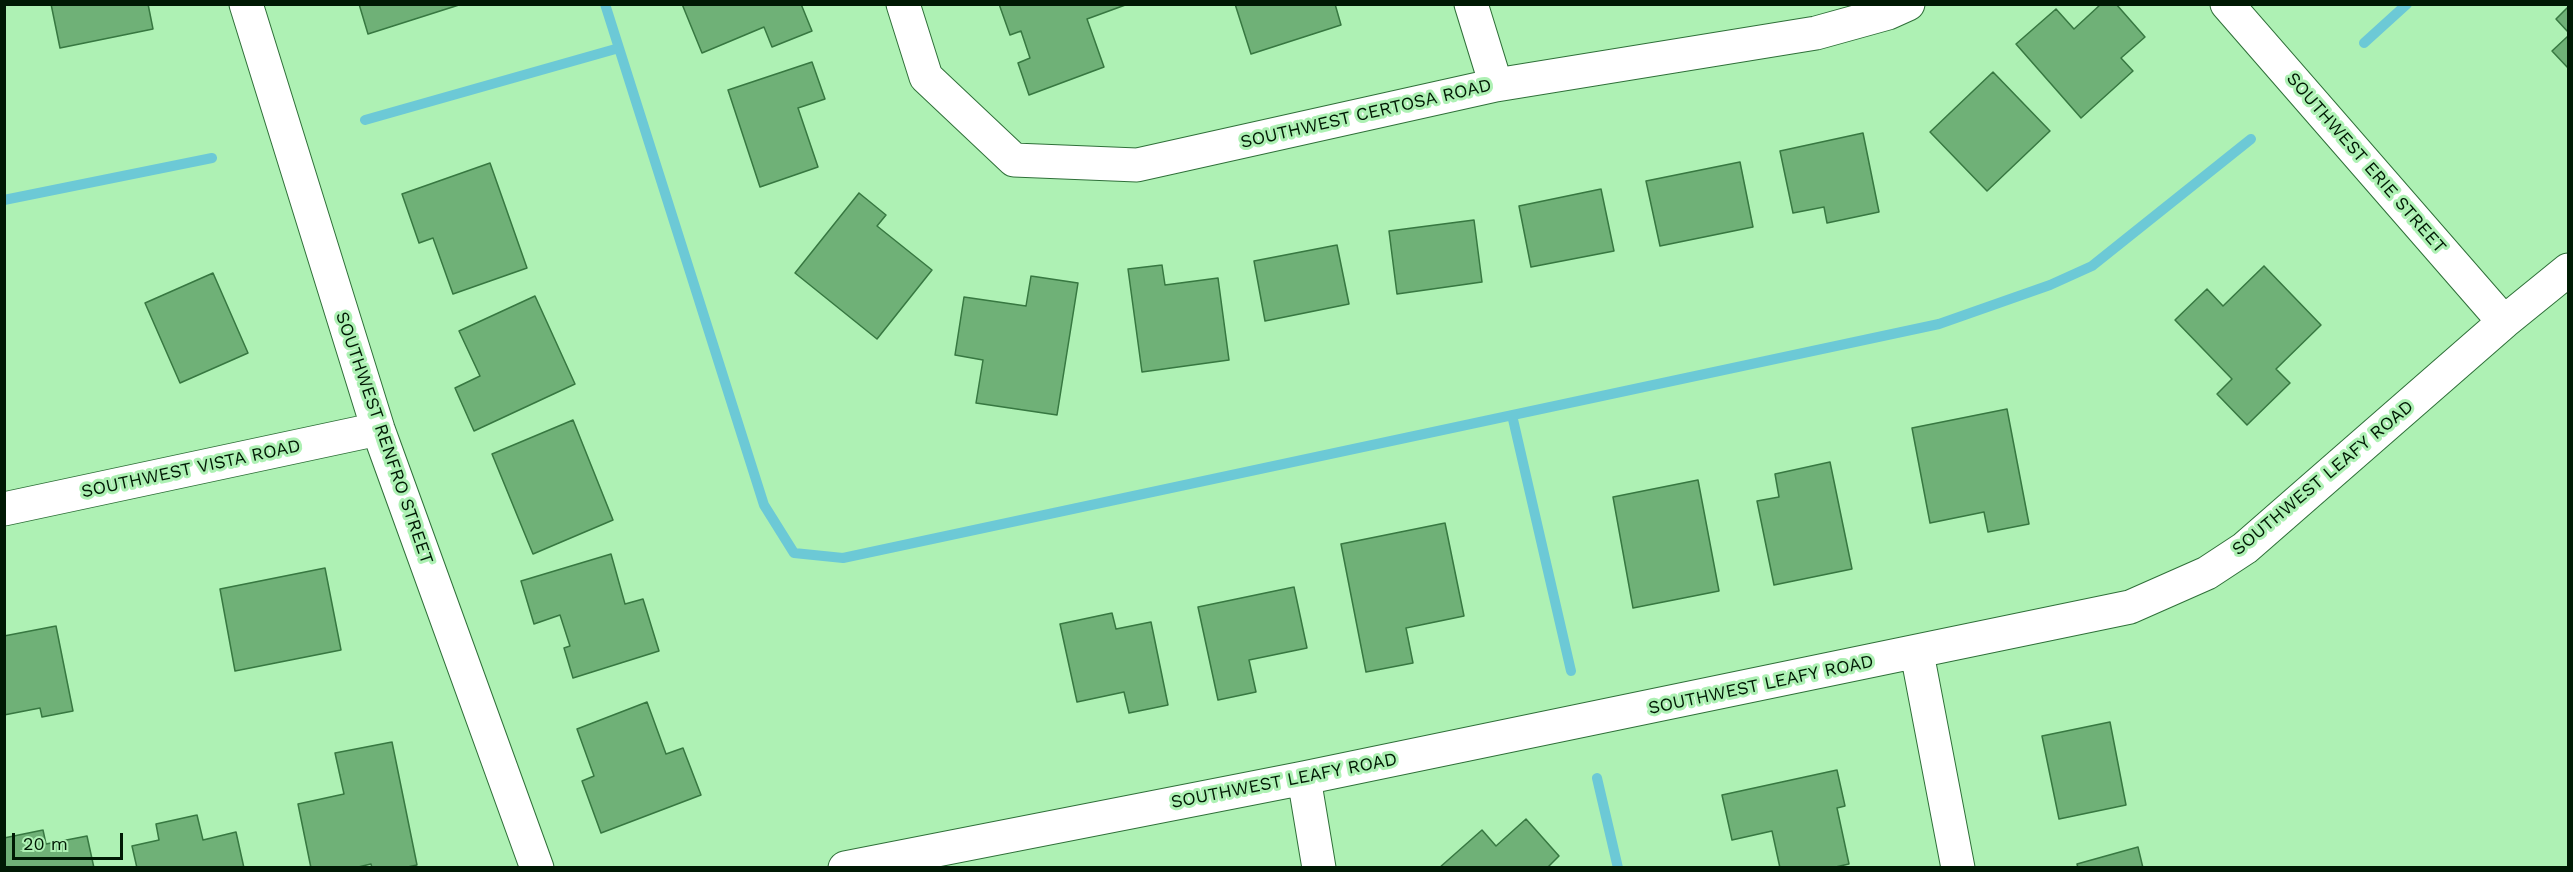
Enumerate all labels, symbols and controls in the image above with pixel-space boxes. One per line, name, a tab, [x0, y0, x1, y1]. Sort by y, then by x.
street label: SOUTHWEST ERIE STREET	[2282, 68, 2450, 258]
street label: SOUTHWEST CERTOSA ROAD	[1238, 75, 1494, 153]
street label: SOUTHWEST RENFRO STREET	[331, 309, 437, 567]
street label: SOUTHWEST LEAFY ROAD	[2228, 396, 2418, 560]
street label: SOUTHWEST VISTA ROAD	[79, 435, 303, 503]
street label: SOUTHWEST LEAFY ROAD	[1646, 651, 1876, 719]
street label: SOUTHWEST LEAFY ROAD	[1169, 748, 1399, 814]
scale bar	[15, 821, 126, 859]
text: 20 m	[23, 833, 68, 854]

